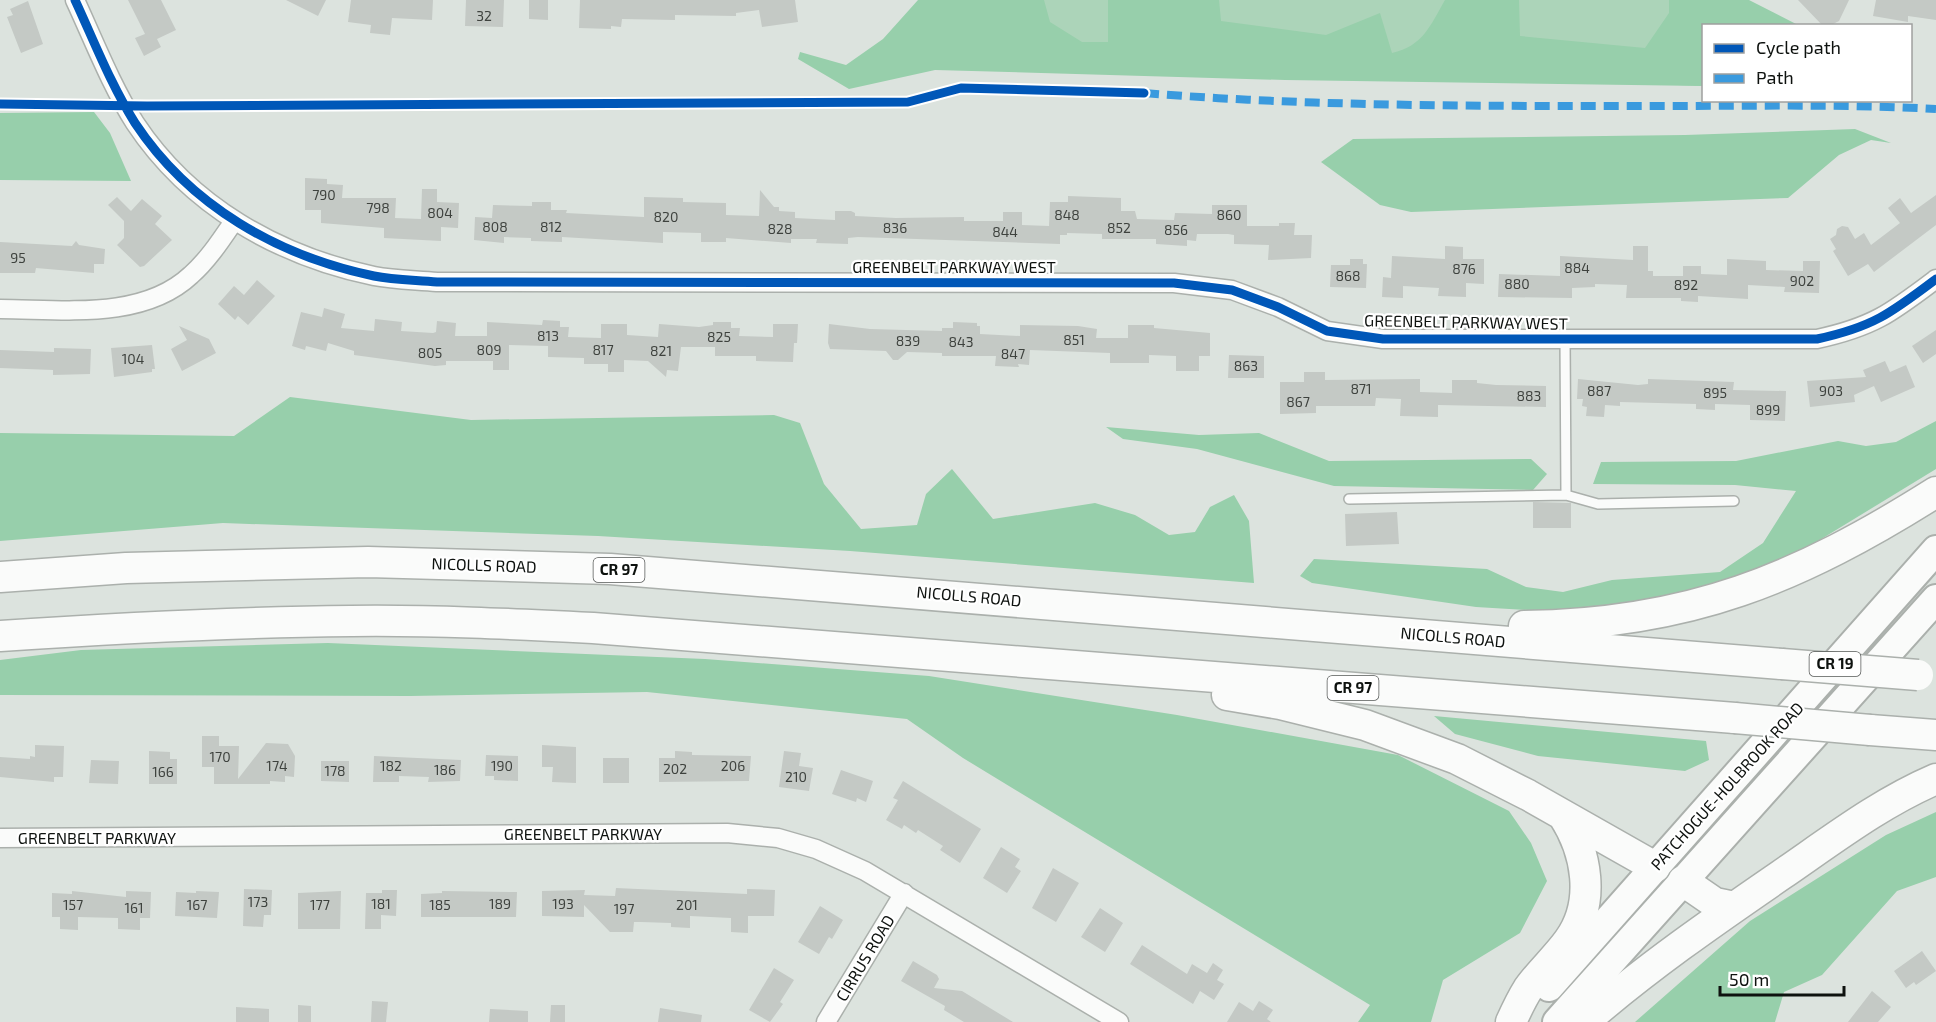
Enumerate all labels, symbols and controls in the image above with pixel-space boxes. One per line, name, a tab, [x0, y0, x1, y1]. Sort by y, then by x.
house number: 32	[476, 7, 492, 24]
legend	[1702, 24, 1912, 102]
text: Cycle path	[1756, 36, 1841, 58]
text: Path	[1756, 66, 1794, 88]
house number: 790	[312, 186, 336, 203]
house number: 798	[366, 199, 390, 216]
house number: 804	[427, 204, 453, 221]
house number: 848	[1054, 206, 1080, 223]
house number: 860	[1217, 206, 1241, 223]
house number: 820	[654, 208, 678, 225]
house number: 808	[482, 218, 508, 235]
house number: 812	[540, 218, 562, 235]
house number: 836	[883, 219, 907, 236]
house number: 852	[1107, 219, 1131, 236]
house number: 828	[768, 220, 792, 237]
house number: 856	[1164, 221, 1188, 238]
house number: 844	[992, 223, 1018, 240]
house number: 95	[10, 249, 26, 266]
street label: GREENBELT PARKWAY WEST	[852, 257, 1056, 276]
house number: 884	[1564, 259, 1590, 276]
house number: 876	[1452, 260, 1476, 277]
house number: 868	[1335, 267, 1361, 284]
house number: 902	[1790, 272, 1814, 289]
house number: 880	[1504, 275, 1530, 292]
house number: 892	[1674, 276, 1698, 293]
street label: GREENBELT PARKWAY WEST	[1364, 310, 1568, 333]
house number: 813	[537, 327, 559, 344]
house number: 825	[707, 328, 731, 345]
house number: 851	[1063, 331, 1085, 348]
house number: 839	[896, 332, 920, 349]
house number: 843	[949, 333, 973, 350]
house number: 809	[477, 341, 501, 358]
house number: 817	[592, 341, 614, 358]
house number: 821	[650, 342, 672, 359]
house number: 805	[418, 344, 442, 361]
house number: 847	[1001, 345, 1025, 362]
house number: 104	[122, 350, 144, 367]
house number: 863	[1234, 357, 1258, 374]
house number: 871	[1350, 380, 1372, 397]
house number: 887	[1587, 382, 1611, 399]
house number: 903	[1819, 382, 1843, 399]
house number: 895	[1703, 384, 1727, 401]
house number: 883	[1517, 387, 1541, 404]
house number: 867	[1286, 393, 1310, 410]
house number: 899	[1756, 401, 1780, 418]
street label: NICOLLS ROAD	[431, 553, 537, 576]
road number: CR 97	[594, 558, 644, 582]
street label: NICOLLS ROAD	[916, 581, 1022, 610]
street label: NICOLLS ROAD	[1400, 622, 1506, 651]
road number: CR 19	[1810, 652, 1860, 676]
road number: CR 97	[1328, 676, 1378, 700]
street label: PATCHOGUE-HOLBROOK ROAD	[1646, 698, 1807, 873]
house number: 170	[209, 748, 231, 765]
house number: 174	[266, 757, 288, 774]
house number: 182	[380, 757, 402, 774]
house number: 190	[491, 757, 513, 774]
house number: 206	[721, 757, 745, 774]
house number: 202	[663, 760, 687, 777]
house number: 186	[434, 761, 456, 778]
house number: 178	[324, 762, 346, 779]
house number: 166	[152, 763, 174, 780]
house number: 210	[785, 768, 807, 785]
street label: GREENBELT PARKWAY	[504, 824, 662, 843]
street label: GREENBELT PARKWAY	[18, 828, 176, 847]
house number: 173	[248, 893, 268, 910]
house number: 181	[371, 895, 391, 912]
house number: 189	[489, 895, 511, 912]
house number: 193	[552, 895, 574, 912]
house number: 157	[63, 896, 83, 913]
house number: 167	[187, 896, 207, 913]
house number: 177	[310, 896, 330, 913]
house number: 185	[429, 896, 451, 913]
house number: 201	[676, 896, 698, 913]
house number: 161	[124, 899, 144, 916]
house number: 197	[614, 900, 634, 917]
street label: CIRRUS ROAD	[831, 911, 898, 1004]
scale bar	[1720, 959, 1844, 997]
text: 50 m	[1729, 968, 1769, 990]

